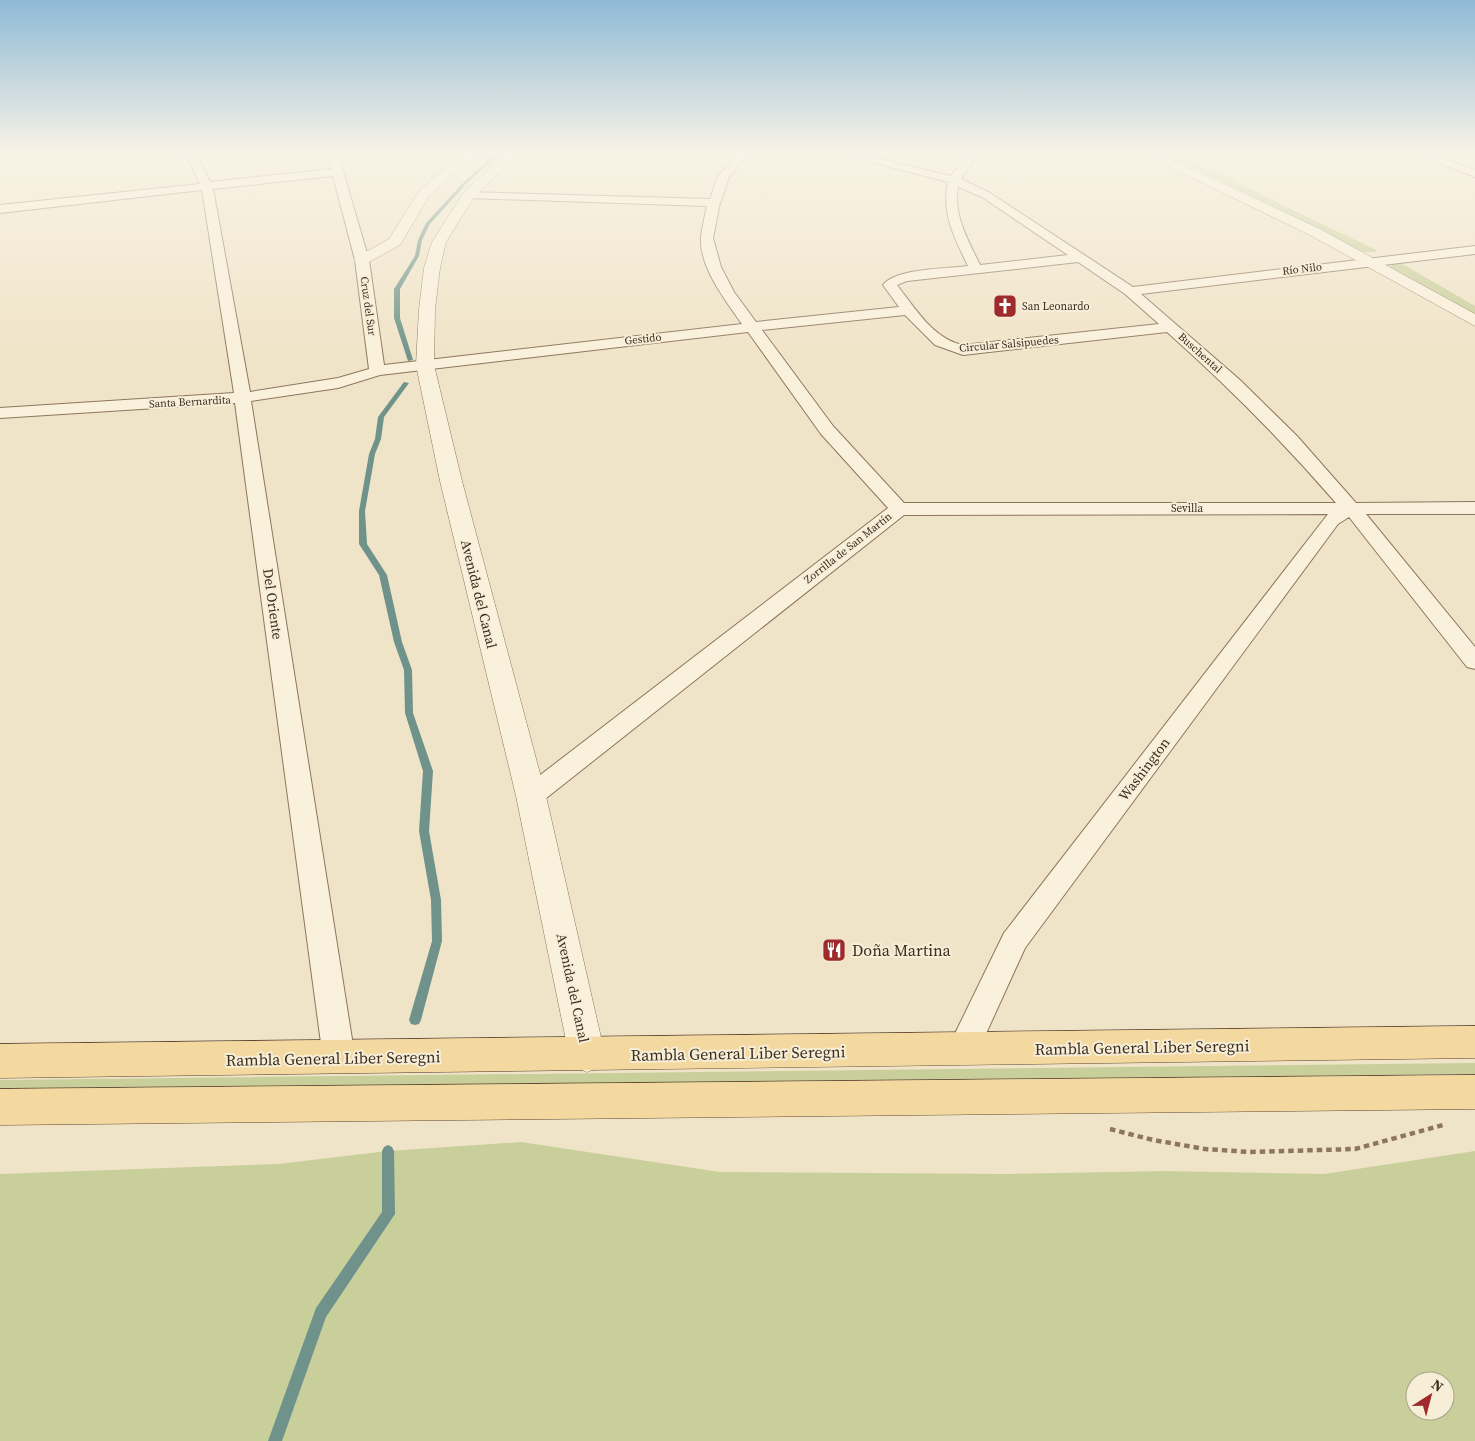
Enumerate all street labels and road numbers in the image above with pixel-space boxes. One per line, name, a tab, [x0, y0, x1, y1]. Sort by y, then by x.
street label: Río Nilo	[1281, 259, 1323, 279]
street label: Cruz del Sur	[356, 275, 380, 337]
street label: Buschental	[1175, 329, 1225, 377]
street label: Gestido	[624, 330, 662, 348]
street label: Circular Salsipuedes	[959, 332, 1060, 356]
street label: Santa Bernardita	[149, 392, 232, 412]
street label: Sevilla	[1171, 501, 1203, 516]
street label: Zorrilla de San Martín	[801, 509, 895, 587]
street label: Avenida del Canal	[456, 538, 502, 650]
street label: Del Oriente	[258, 567, 288, 641]
street label: Washington	[1114, 733, 1175, 805]
street label: Avenida del Canal	[552, 931, 594, 1045]
street label: Rambla General Liber Seregni	[1034, 1034, 1250, 1060]
street label: Rambla General Liber Seregni	[630, 1040, 846, 1066]
street label: Rambla General Liber Seregni	[225, 1045, 441, 1071]

